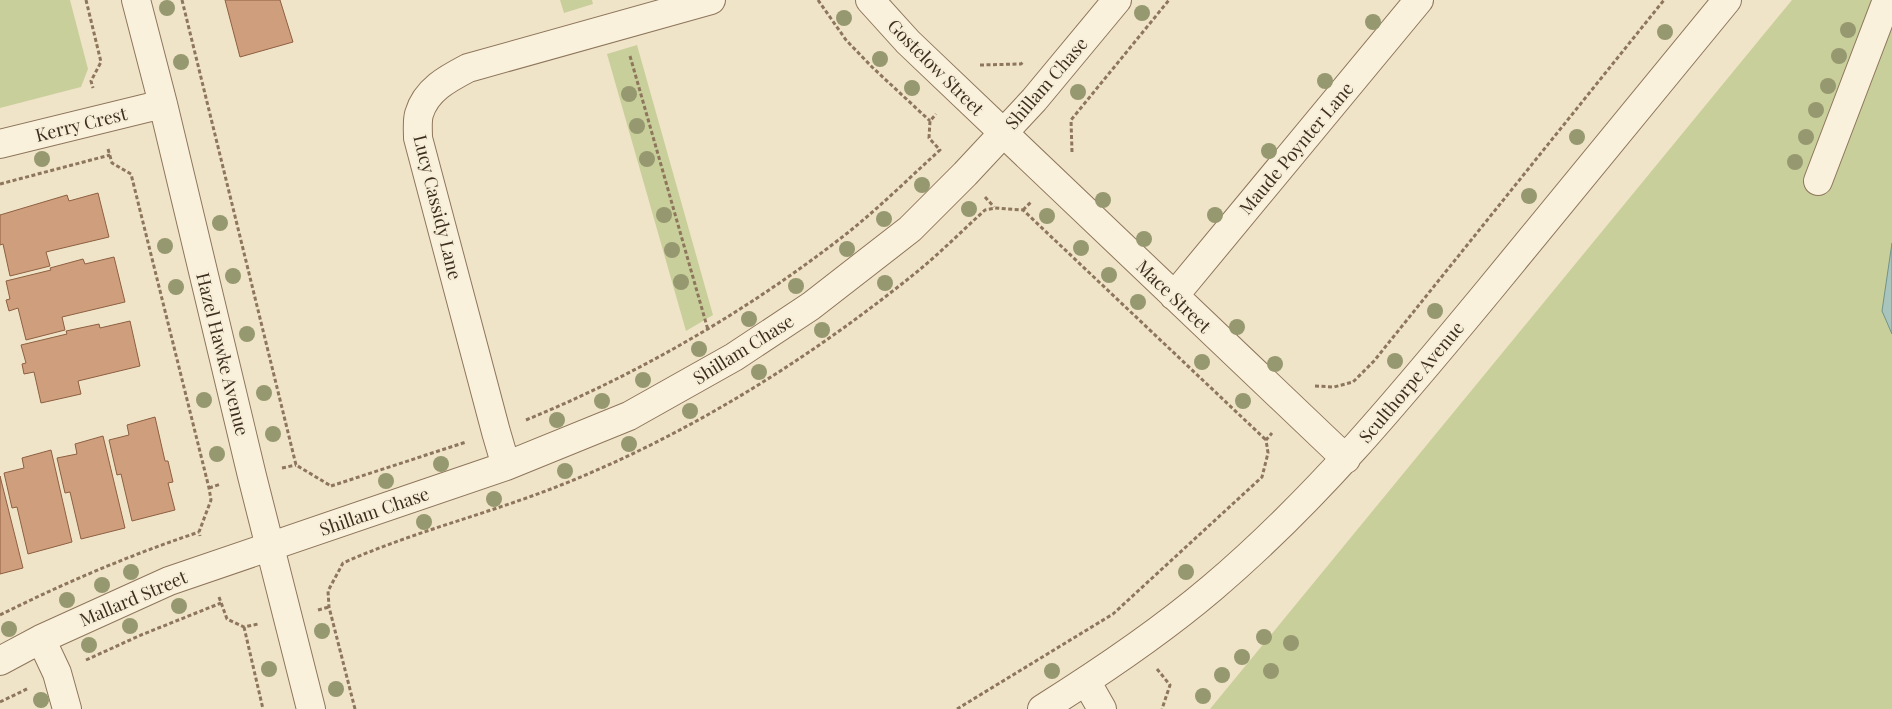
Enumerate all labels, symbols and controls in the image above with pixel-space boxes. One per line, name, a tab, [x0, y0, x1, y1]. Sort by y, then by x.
street label: Gostelow Street	[883, 14, 990, 121]
street label: Shillam Chase	[999, 32, 1093, 134]
street label: Maude Poynter Lane	[1233, 77, 1359, 219]
street label: Kerry Crest	[33, 101, 130, 147]
street label: Lucy Cassidy Lane	[408, 132, 468, 282]
street label: Mace Street	[1131, 254, 1217, 338]
street label: Hazel Hawke Avenue	[191, 270, 255, 438]
street label: Shillam Chase	[688, 309, 798, 389]
street label: Sculthorpe Avenue	[1353, 316, 1469, 448]
street label: Shillam Chase	[316, 481, 432, 541]
street label: Mallard Street	[76, 564, 191, 631]

